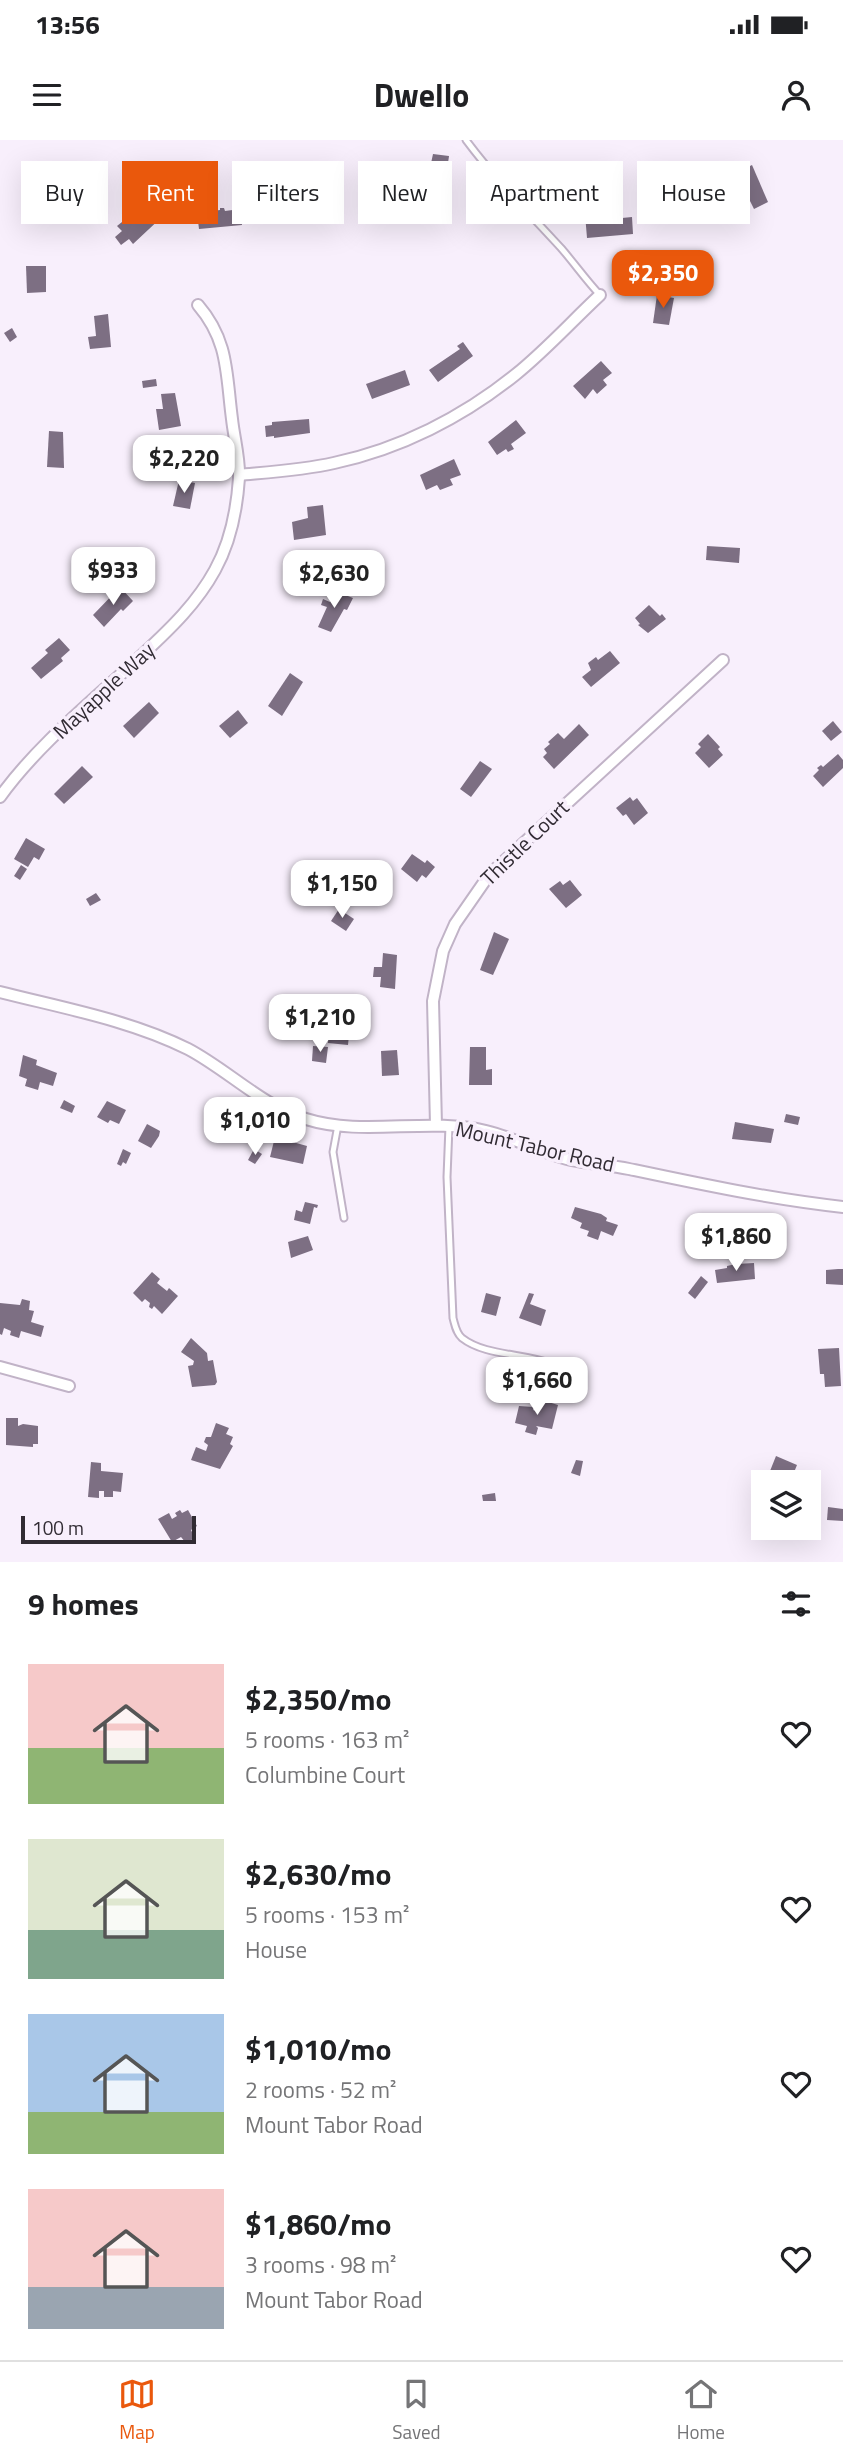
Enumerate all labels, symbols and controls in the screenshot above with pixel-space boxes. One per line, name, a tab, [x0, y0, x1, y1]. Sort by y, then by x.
text: 13:56	[35, 5, 100, 44]
text: Dwello	[374, 71, 469, 119]
icon: menu	[28, 76, 66, 114]
icon: person	[777, 76, 815, 114]
chip: Buy	[21, 161, 108, 224]
chip: Rent	[122, 161, 218, 224]
chip: Filters	[232, 161, 344, 224]
chip: New	[358, 161, 452, 224]
chip: Apartment	[466, 161, 623, 224]
chip: House	[637, 161, 750, 224]
pin: $2,350	[606, 250, 720, 310]
text: $2,350	[628, 255, 698, 290]
pin: $2,220	[127, 436, 241, 495]
text: $2,220	[149, 440, 219, 475]
pin: $933	[72, 547, 154, 607]
pin: $2,630	[277, 550, 391, 610]
text: $933	[87, 552, 139, 587]
text: $2,630	[299, 555, 369, 590]
street label: Mayapple Way	[45, 634, 162, 746]
street label: Thistle Court	[473, 791, 576, 893]
pin: $1,150	[285, 860, 399, 920]
text: $1,150	[307, 865, 377, 900]
pin: $1,210	[263, 995, 377, 1054]
text: $1,210	[285, 999, 355, 1034]
pin: $1,010	[198, 1098, 312, 1157]
text: $1,010	[220, 1102, 290, 1137]
street label: Mount Tabor Road	[453, 1112, 618, 1180]
pin: $1,860	[679, 1214, 793, 1273]
text: $1,860	[701, 1218, 771, 1253]
pin: $1,660	[480, 1358, 594, 1417]
text: $1,660	[502, 1362, 572, 1397]
map controls	[751, 1470, 821, 1540]
button: layers	[751, 1470, 821, 1540]
scale bar	[21, 1513, 196, 1545]
text: 100 m	[32, 1513, 84, 1542]
text: 9 homes	[28, 1581, 139, 1627]
icon: filters	[777, 1585, 815, 1623]
text: $2,350/mo	[245, 1676, 391, 1722]
icon: home	[84, 1692, 168, 1776]
icon: heart	[777, 1715, 815, 1753]
text: 5 rooms · 163 m²	[245, 1722, 409, 1757]
text: Columbine Court	[245, 1757, 405, 1792]
text: $2,630/mo	[245, 1851, 391, 1897]
icon: home	[84, 1867, 168, 1951]
icon: heart	[777, 1890, 815, 1928]
text: 5 rooms · 153 m²	[245, 1897, 409, 1932]
text: House	[245, 1932, 307, 1967]
text: $1,010/mo	[245, 2026, 391, 2072]
icon: home	[84, 2042, 168, 2126]
icon: heart	[777, 2065, 815, 2103]
text: 2 rooms · 52 m²	[245, 2072, 396, 2107]
text: Mount Tabor Road	[245, 2107, 423, 2142]
text: $1,860/mo	[245, 2201, 391, 2247]
icon: home	[84, 2217, 168, 2301]
icon: heart	[777, 2240, 815, 2278]
text: 3 rooms · 98 m²	[245, 2247, 396, 2282]
text: Mount Tabor Road	[245, 2282, 423, 2317]
tab: Map	[118, 2375, 156, 2446]
tab: Saved	[392, 2375, 441, 2446]
tab: Home	[677, 2375, 725, 2446]

